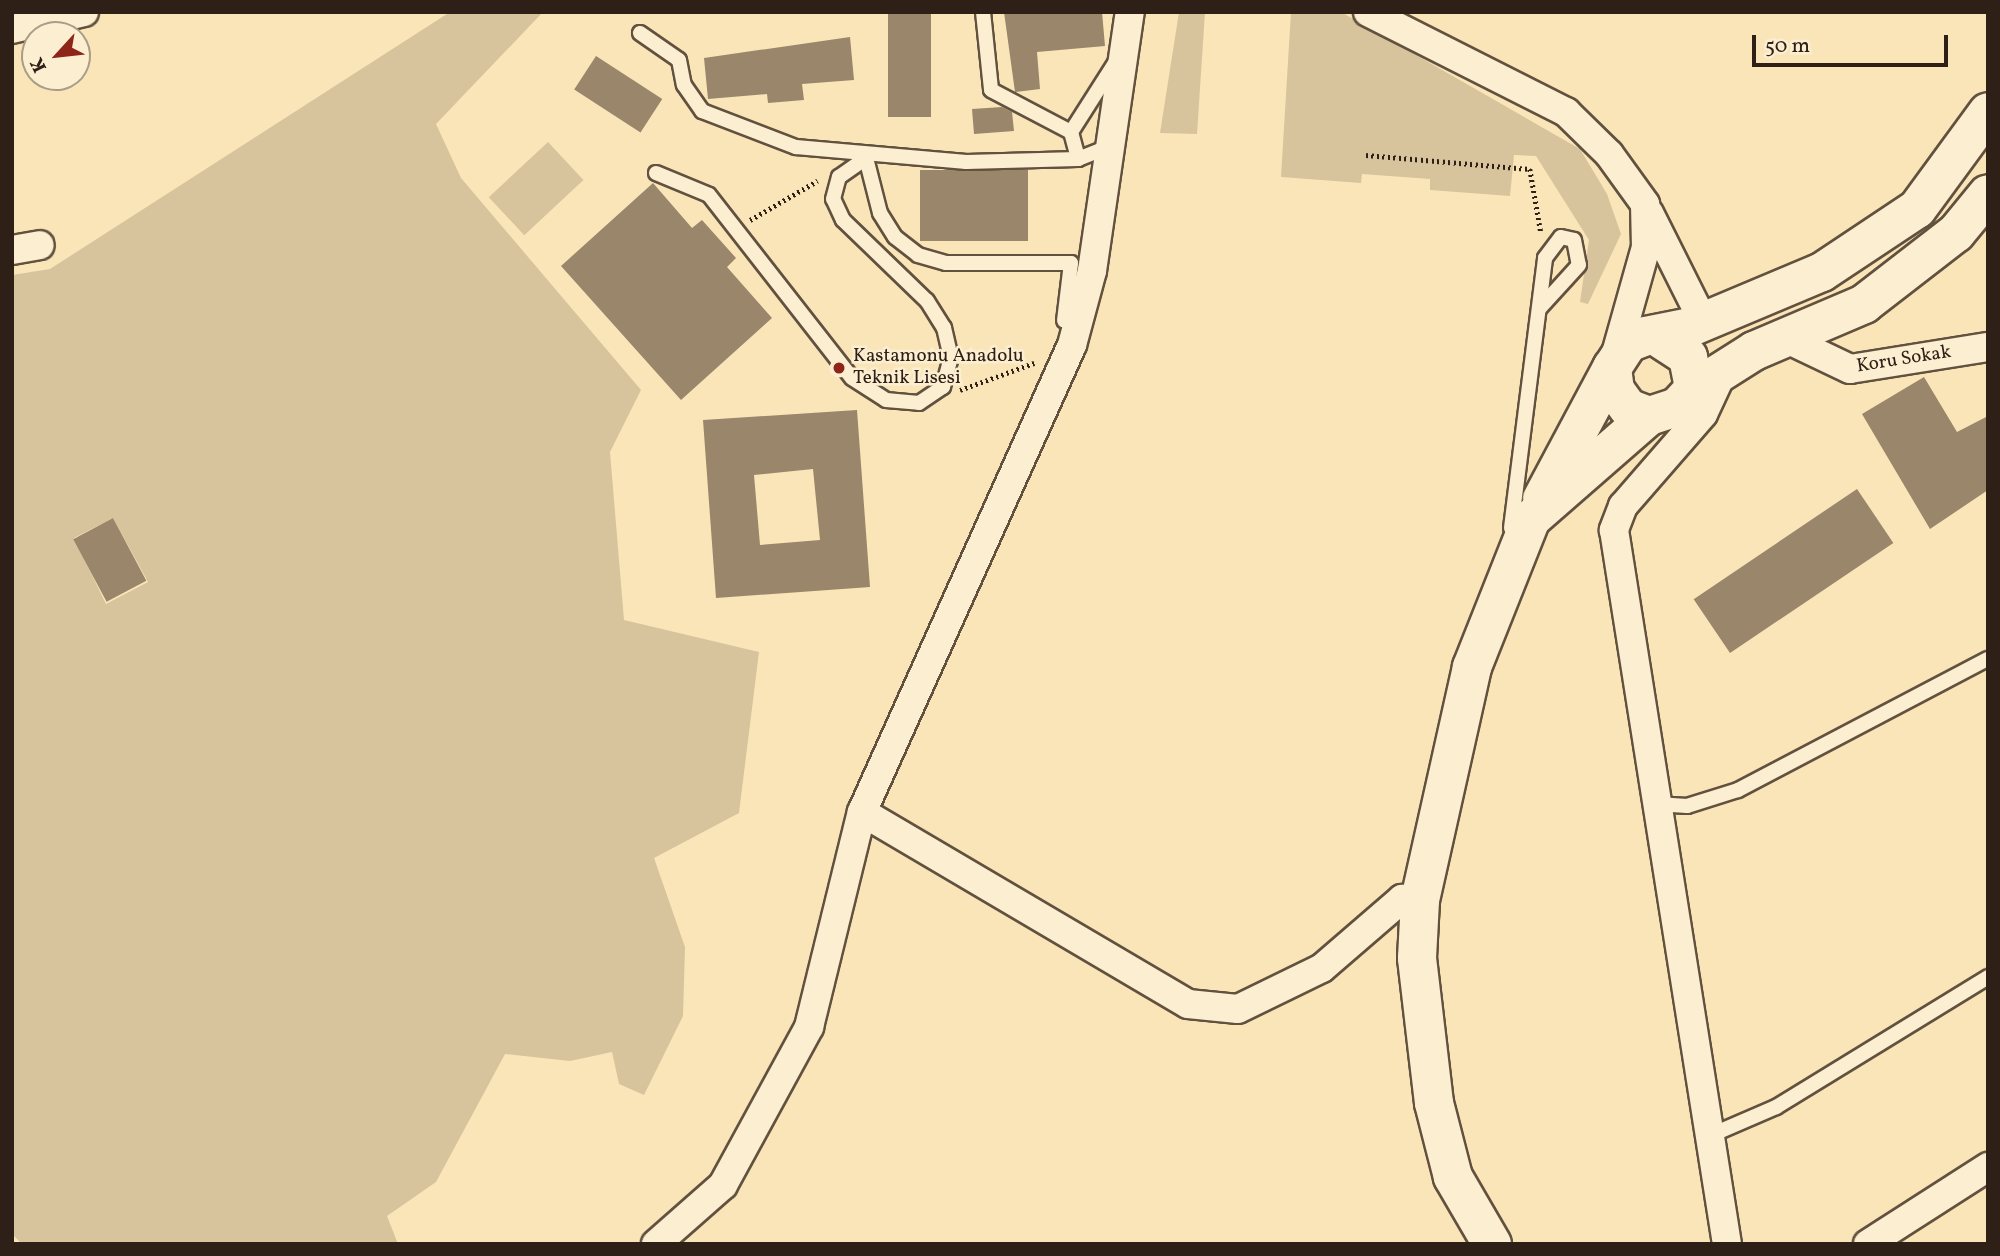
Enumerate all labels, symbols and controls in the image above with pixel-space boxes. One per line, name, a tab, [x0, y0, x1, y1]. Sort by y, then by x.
north arrow	[21, 21, 91, 91]
scale bar	[1755, 21, 1951, 65]
text: 50 m	[1765, 32, 1810, 61]
text: K	[24, 53, 54, 77]
street label: Koru Sokak	[1855, 341, 1953, 379]
place label: Kastamonu Anadolu Teknik Lisesi	[853, 346, 1024, 390]
marker: Kastamonu Anadolu Teknik Lisesi	[831, 360, 847, 376]

